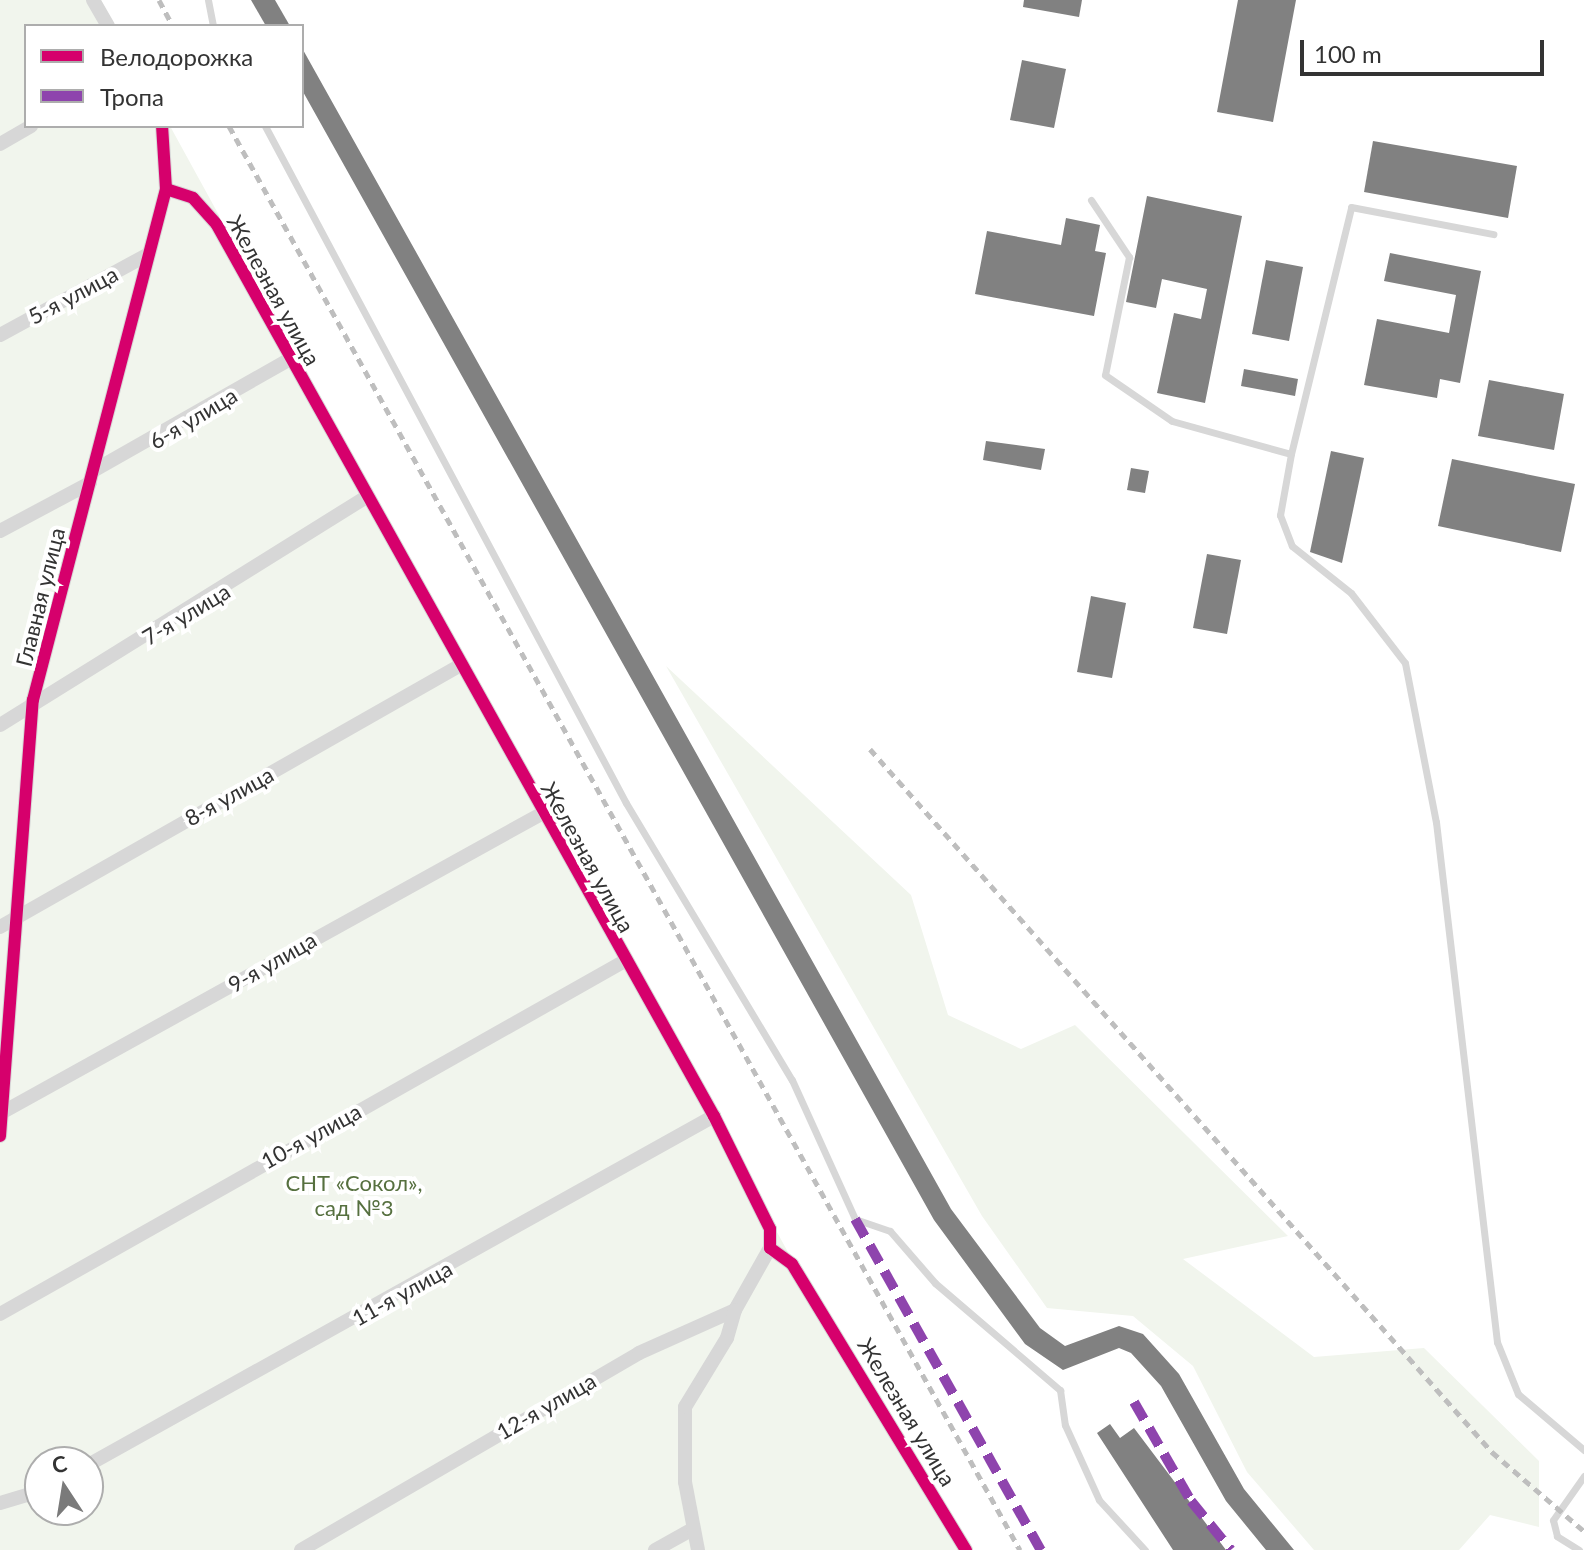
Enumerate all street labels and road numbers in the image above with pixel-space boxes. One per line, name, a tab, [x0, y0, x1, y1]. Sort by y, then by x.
street label: Железная улица	[222, 210, 326, 370]
street label: 5-я улица	[24, 260, 122, 330]
street label: 6-я улица	[144, 382, 242, 454]
street label: Главная улица	[10, 525, 70, 669]
street label: 7-я улица	[137, 578, 235, 650]
street label: 8-я улица	[180, 761, 278, 831]
street label: Железная улица	[536, 777, 640, 937]
street label: 9-я улица	[223, 926, 321, 998]
street label: 10-я улица	[256, 1098, 366, 1174]
street label: 11-я улица	[347, 1255, 457, 1331]
street label: Железная улица	[852, 1333, 962, 1491]
street label: 12-я улица	[492, 1367, 600, 1445]

